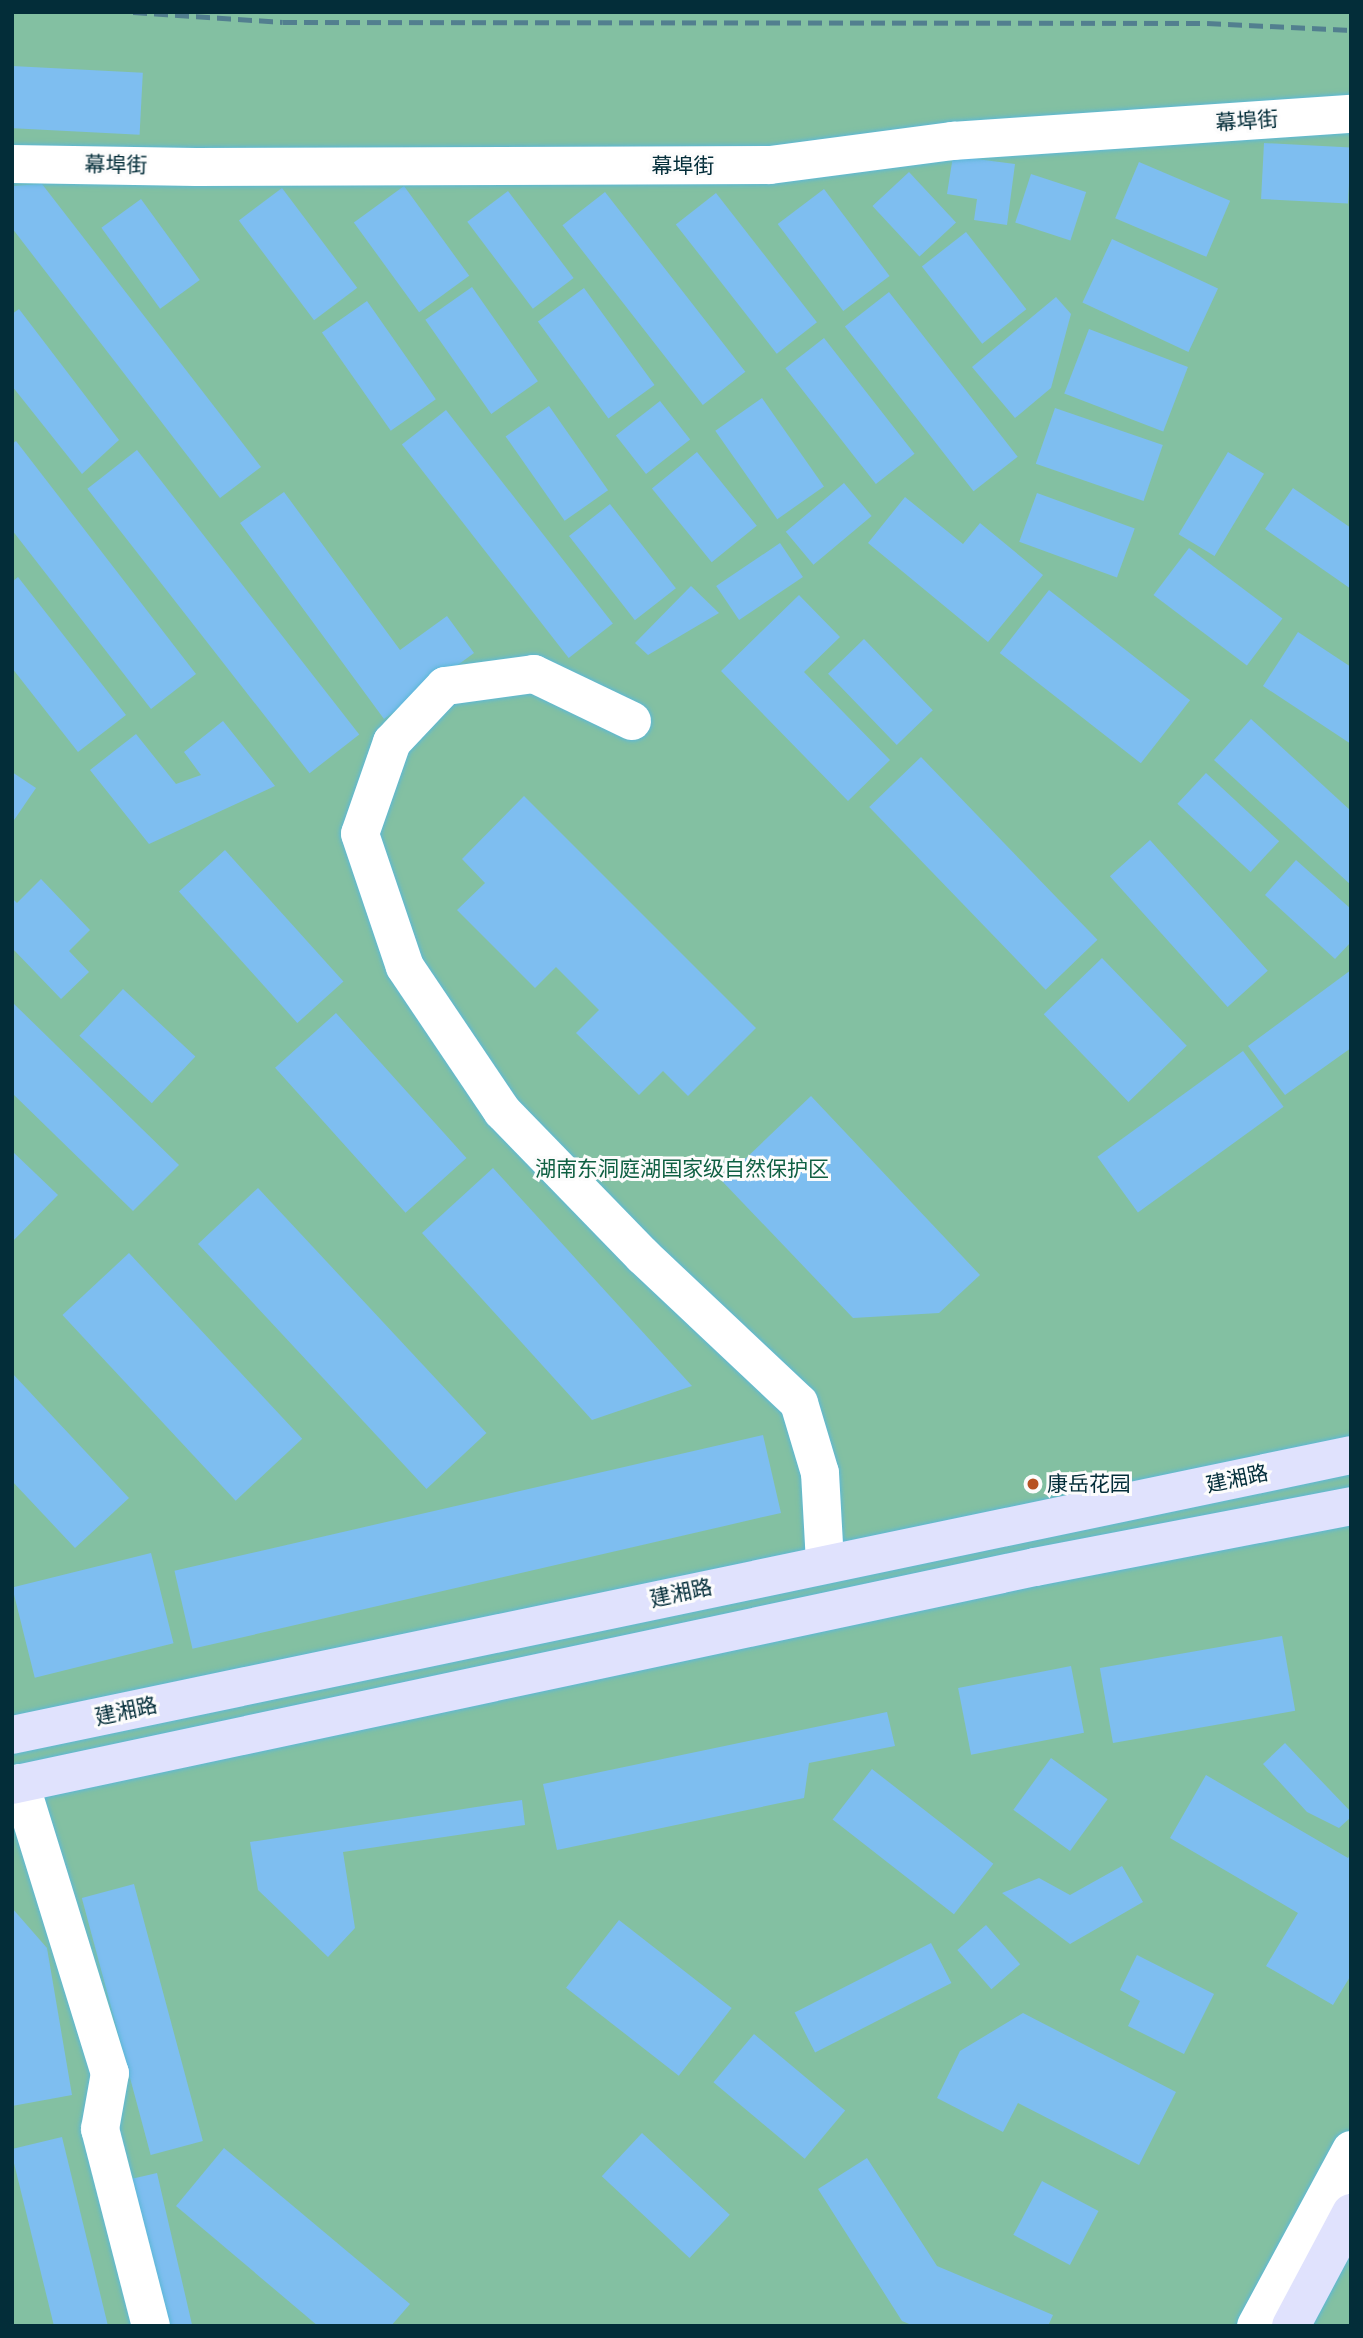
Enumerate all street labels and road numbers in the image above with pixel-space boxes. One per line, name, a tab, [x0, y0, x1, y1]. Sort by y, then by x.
street label: 幕埠街	[1215, 106, 1279, 136]
street label: 幕埠街	[84, 152, 148, 178]
street label: 幕埠街	[652, 153, 714, 179]
street label: 建湘路	[1204, 1460, 1270, 1498]
street label: 建湘路	[648, 1574, 714, 1612]
street label: 建湘路	[93, 1692, 159, 1730]

